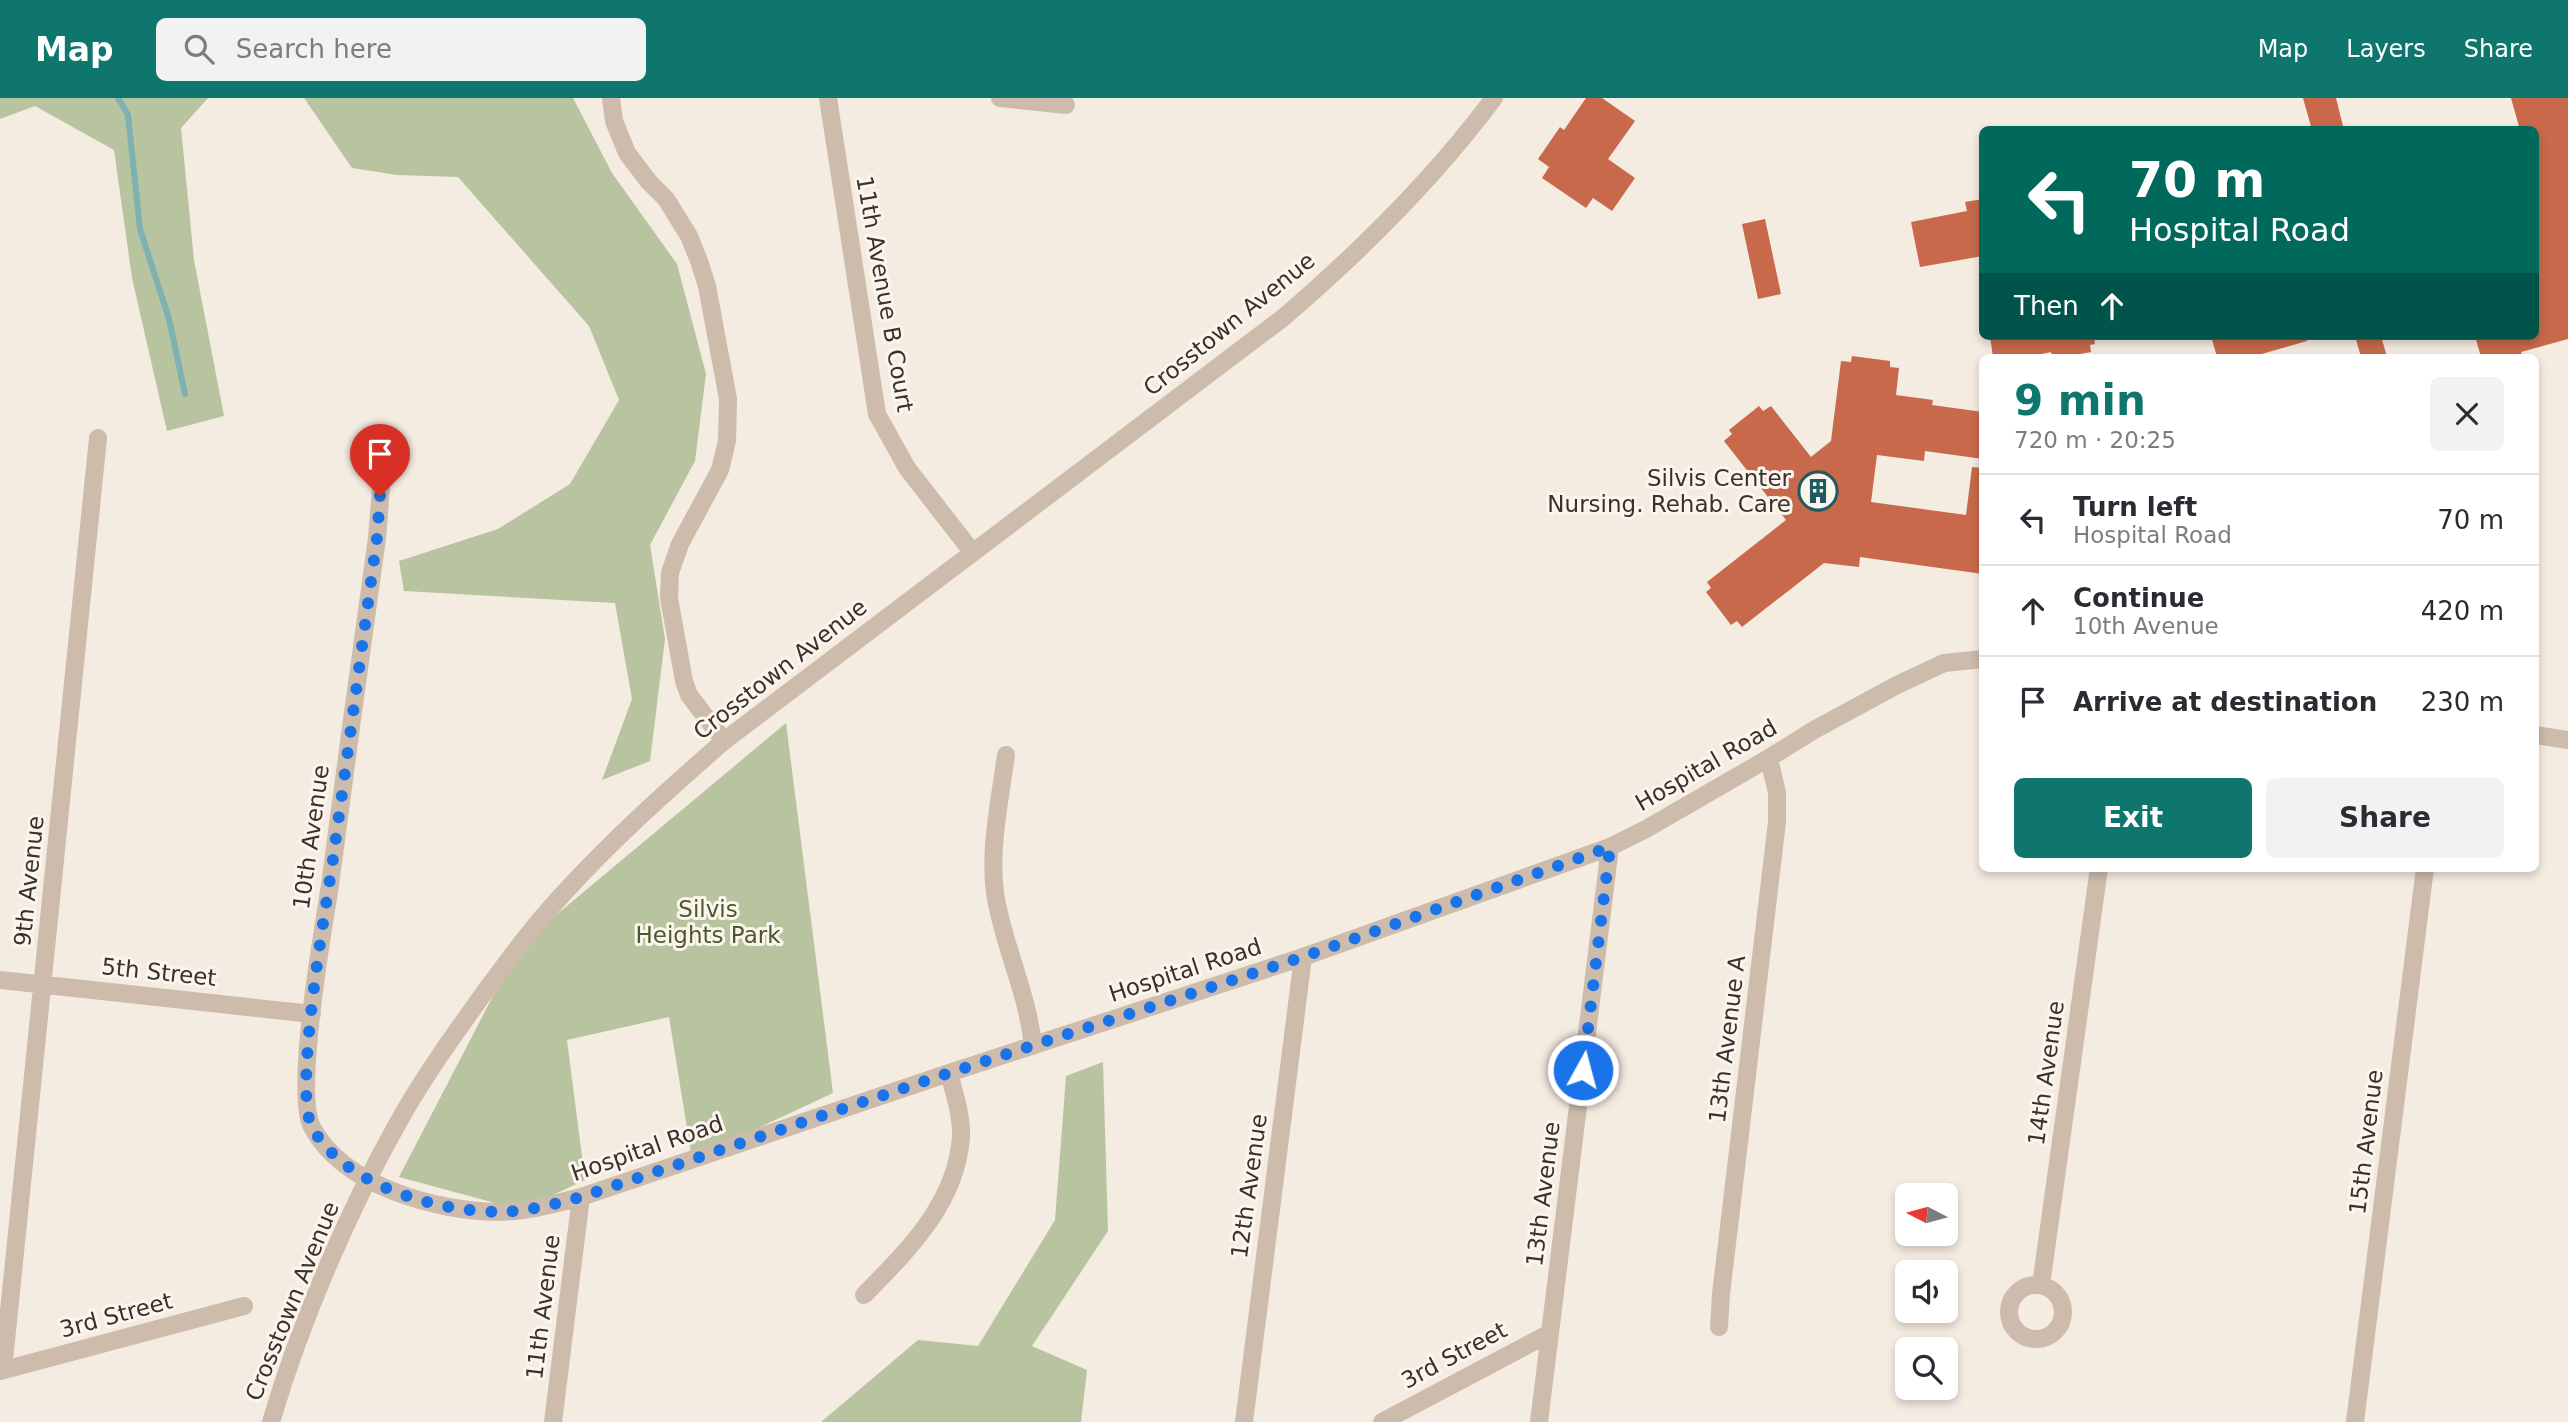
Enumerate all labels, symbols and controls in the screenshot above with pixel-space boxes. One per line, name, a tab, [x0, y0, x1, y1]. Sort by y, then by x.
search box	[156, 18, 646, 81]
text: Map	[35, 30, 114, 69]
icon: search	[180, 30, 218, 68]
text: Search here	[236, 34, 392, 64]
text: Map	[2258, 35, 2308, 63]
text: Layers	[2346, 35, 2426, 63]
text: Share	[2464, 35, 2533, 63]
text: 70 m	[2129, 152, 2265, 209]
icon: left	[2014, 154, 2105, 245]
street label: 11th Avenue B Court	[851, 174, 919, 414]
text: Hospital Road	[2129, 211, 2350, 249]
street label: Crosstown Avenue	[1138, 247, 1320, 401]
icon: ahead	[2093, 287, 2131, 325]
text: Then	[2014, 291, 2079, 321]
text: 9 min	[2014, 376, 2146, 425]
button: close	[2430, 377, 2504, 451]
pin	[350, 424, 410, 496]
text: 720 m · 20:25	[2014, 427, 2176, 453]
icon: arrive	[361, 435, 399, 473]
place label: Silvis Center Nursing. Rehab. Care	[1547, 465, 1792, 517]
building icon: Silvis Center Nursing. Rehab. Care	[1797, 470, 1839, 512]
text: Turn left	[2073, 492, 2197, 522]
icon: left	[2014, 501, 2052, 539]
text: 70 m	[2437, 505, 2504, 535]
text: Hospital Road	[2073, 522, 2232, 548]
text: Continue	[2073, 583, 2204, 613]
icon: ahead	[2014, 592, 2052, 630]
street label: Crosstown Avenue	[688, 593, 872, 745]
text: 420 m	[2421, 596, 2504, 626]
text: 10th Avenue	[2073, 613, 2219, 639]
icon: arrive	[2014, 683, 2052, 721]
text: Arrive at destination	[2073, 687, 2377, 717]
text: 230 m	[2421, 687, 2504, 717]
street label: Hospital Road	[1631, 714, 1781, 816]
street label: 10th Avenue	[288, 763, 334, 911]
button: Exit	[2014, 778, 2252, 858]
button: Share	[2266, 778, 2504, 858]
street label: 9th Avenue	[9, 814, 49, 948]
park label: Silvis Heights Park	[635, 896, 781, 948]
street label: Hospital Road	[1105, 933, 1265, 1007]
street label: 5th Street	[100, 953, 218, 991]
street label: 13th Avenue A	[1704, 953, 1750, 1124]
street label: 14th Avenue	[2023, 999, 2069, 1147]
position arrow	[1546, 1033, 1620, 1107]
street label: 15th Avenue	[2344, 1068, 2388, 1216]
street label: Hospital Road	[568, 1110, 726, 1186]
street label: 12th Avenue	[1226, 1112, 1272, 1260]
street label: 13th Avenue	[1521, 1120, 1565, 1268]
north arrow	[1895, 1183, 1958, 1246]
map controls	[1895, 1183, 1958, 1400]
street label: Crosstown Avenue	[240, 1198, 344, 1404]
street label: 11th Avenue	[521, 1233, 565, 1381]
button: sound	[1895, 1260, 1958, 1323]
street label: 3rd Street	[57, 1287, 175, 1343]
street label: 3rd Street	[1397, 1316, 1511, 1394]
button: search	[1895, 1337, 1958, 1400]

